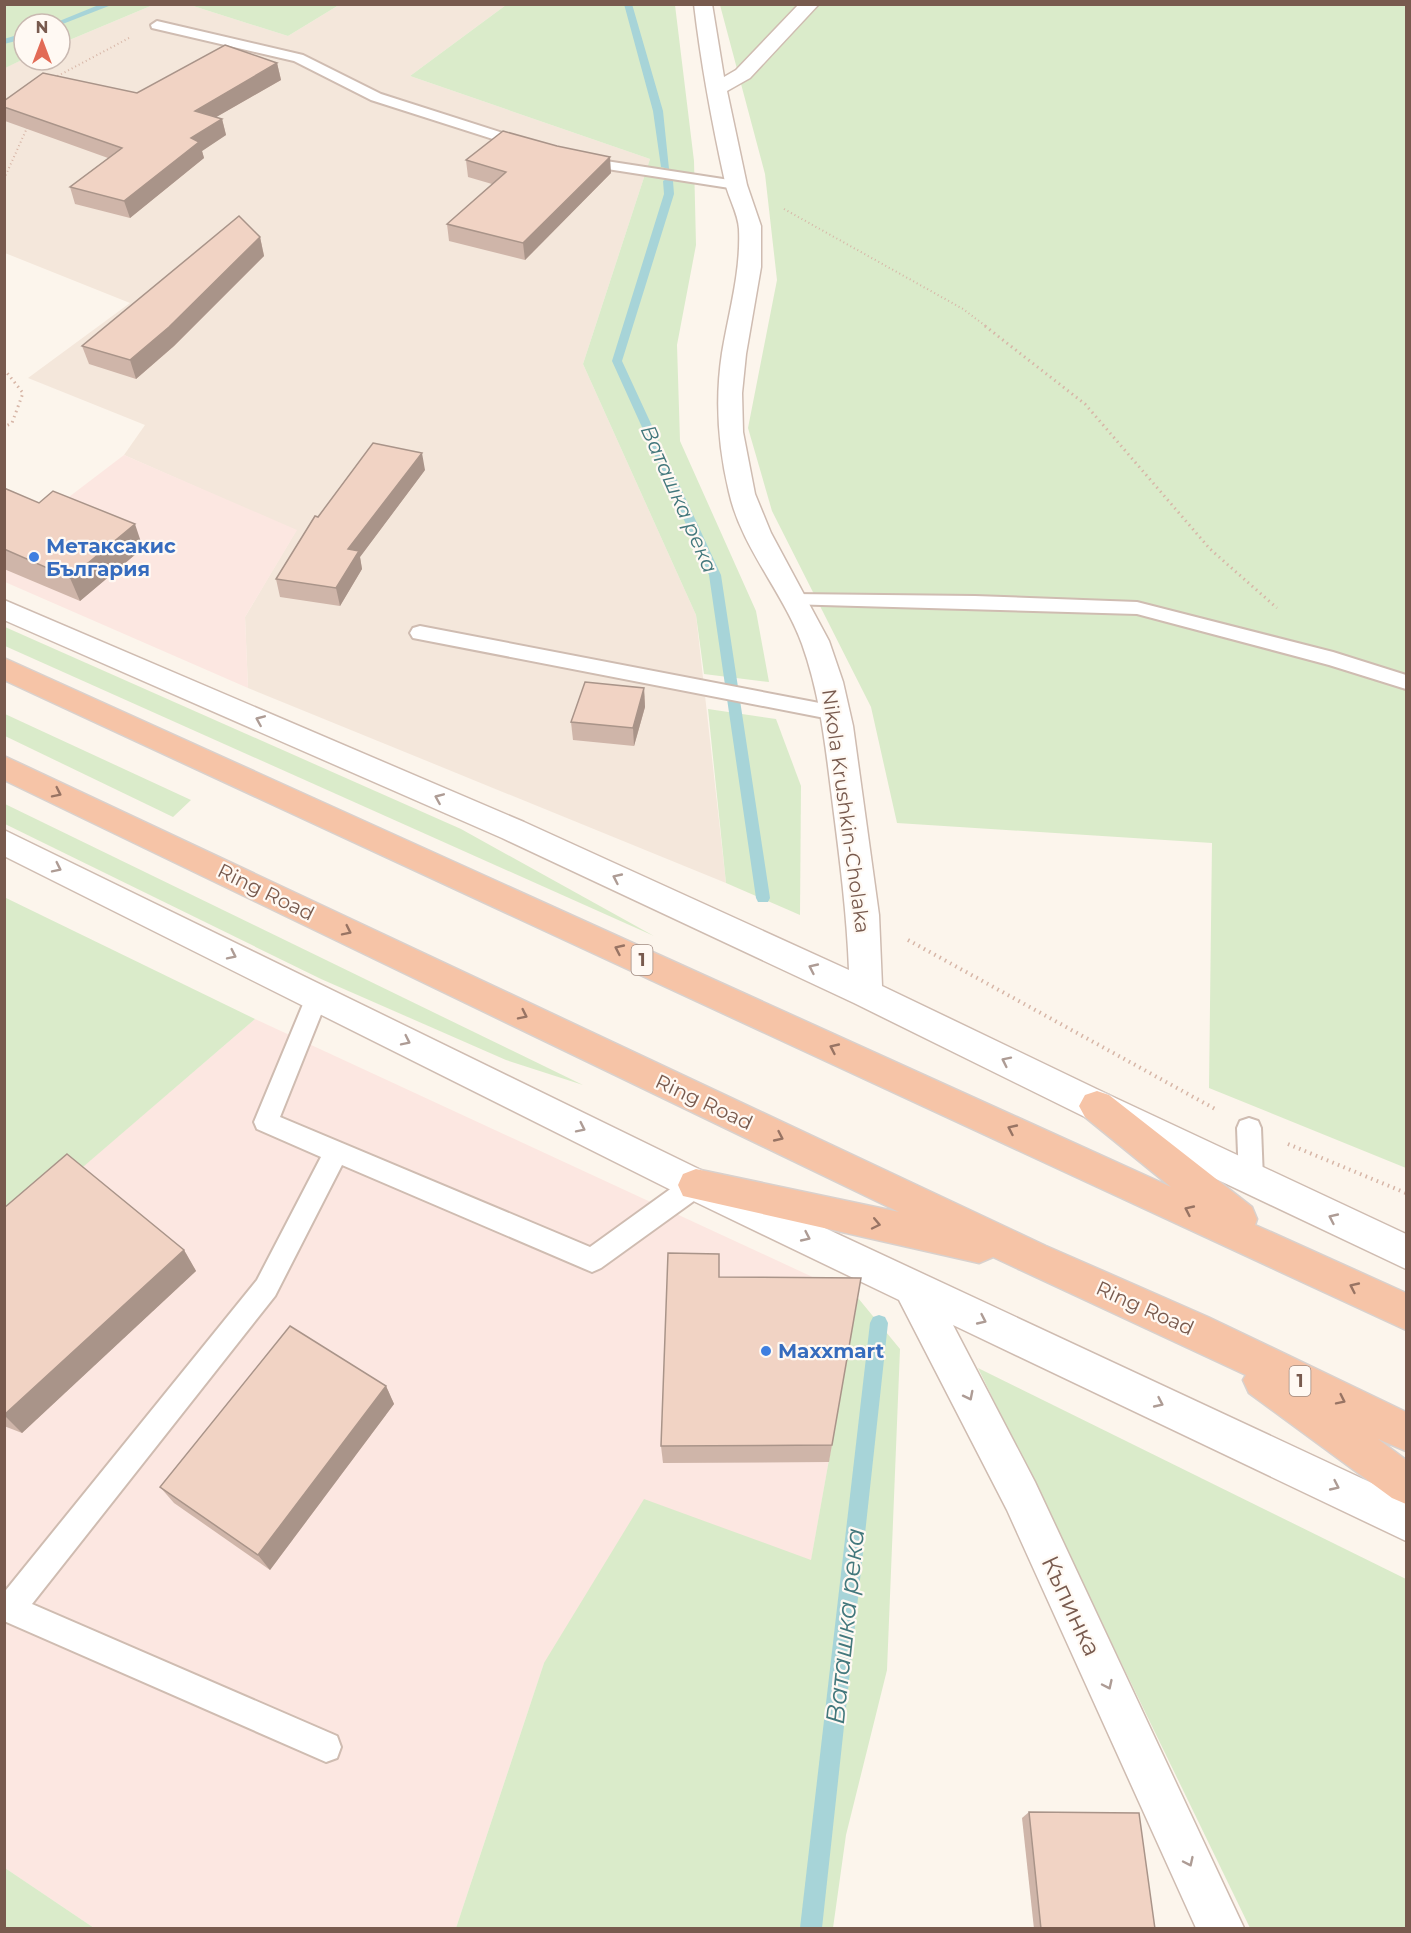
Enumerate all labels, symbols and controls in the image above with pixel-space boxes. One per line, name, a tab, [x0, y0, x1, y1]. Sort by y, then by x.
north arrow	[12, 12, 72, 72]
text: N	[36, 18, 48, 37]
water label: Ваташка река	[636, 421, 723, 577]
place label: Метаксакис България	[46, 534, 176, 581]
marker: Метаксакис България	[27, 550, 41, 564]
street label: Nikola Krushkin-Cholaka	[817, 687, 875, 935]
one-way arrow	[256, 715, 267, 727]
one-way arrow	[51, 785, 62, 797]
one-way arrow	[435, 793, 446, 805]
street label: Ring Road	[214, 858, 318, 926]
one-way arrow	[51, 861, 61, 872]
one-way arrow	[613, 873, 624, 885]
one-way arrow	[340, 924, 351, 936]
one-way arrow	[614, 945, 625, 957]
road number: 1	[632, 945, 652, 975]
one-way arrow	[225, 947, 236, 959]
one-way arrow	[809, 964, 820, 976]
one-way arrow	[516, 1008, 527, 1020]
one-way arrow	[400, 1034, 411, 1046]
one-way arrow	[830, 1043, 841, 1055]
one-way arrow	[1001, 1057, 1012, 1069]
street label: Ring Road	[652, 1069, 756, 1135]
one-way arrow	[575, 1121, 586, 1133]
one-way arrow	[1007, 1125, 1018, 1137]
one-way arrow	[772, 1130, 783, 1142]
one-way arrow	[1185, 1206, 1196, 1218]
one-way arrow	[1329, 1213, 1340, 1225]
one-way arrow	[871, 1217, 881, 1230]
one-way arrow	[799, 1230, 810, 1242]
street label: Ring Road	[1092, 1276, 1198, 1340]
one-way arrow	[1349, 1283, 1360, 1295]
one-way arrow	[976, 1313, 987, 1325]
place label: Maxxmart	[778, 1339, 884, 1363]
marker: Maxxmart	[759, 1344, 773, 1358]
road number: 1	[1290, 1366, 1310, 1396]
one-way arrow	[962, 1389, 973, 1400]
one-way arrow	[1335, 1393, 1346, 1405]
one-way arrow	[1152, 1396, 1163, 1408]
one-way arrow	[1328, 1479, 1339, 1491]
water label: Ваташка река	[819, 1526, 871, 1726]
street label: Къпинка	[1036, 1551, 1107, 1660]
one-way arrow	[1100, 1679, 1112, 1690]
one-way arrow	[1182, 1856, 1194, 1867]

